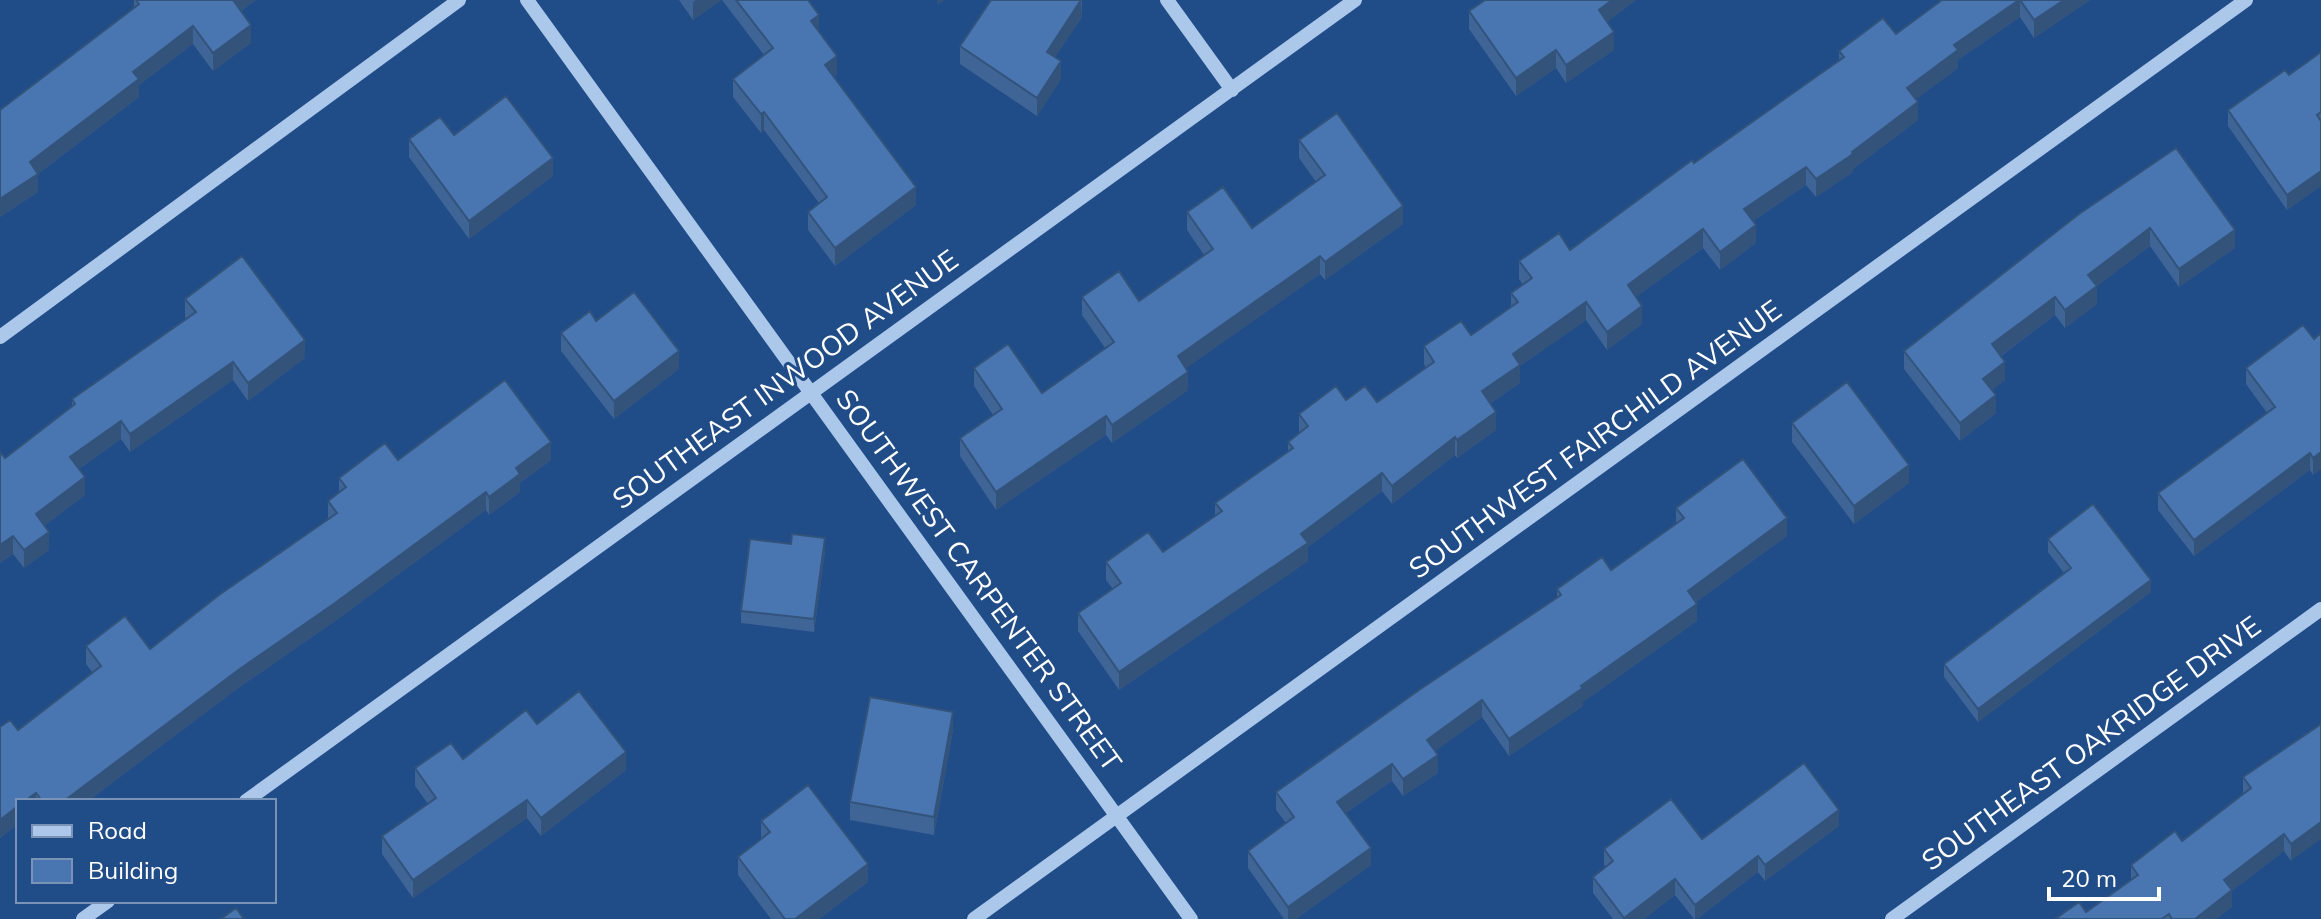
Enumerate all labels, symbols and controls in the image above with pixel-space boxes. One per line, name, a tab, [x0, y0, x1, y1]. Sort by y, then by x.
street label: SOUTHEAST INWOOD AVENUE	[605, 241, 964, 516]
street label: SOUTHWEST FAIRCHILD AVENUE	[1402, 292, 1788, 586]
street label: SOUTHWEST CARPENTER STREET	[829, 382, 1130, 778]
street label: SOUTHEAST OAKRIDGE DRIVE	[1914, 608, 2267, 877]
legend	[16, 799, 276, 903]
text: Road	[88, 815, 147, 845]
scale bar	[2049, 851, 2159, 901]
text: Building	[88, 855, 178, 885]
text: 20 m	[2061, 863, 2117, 893]

